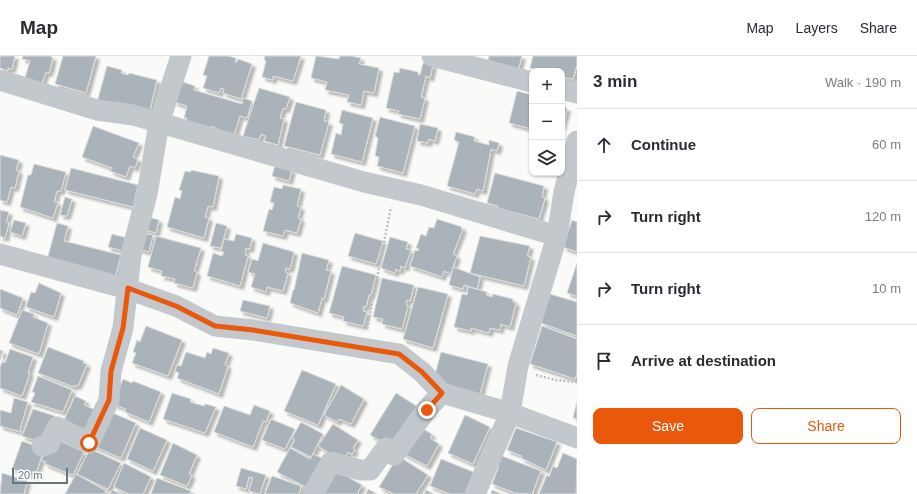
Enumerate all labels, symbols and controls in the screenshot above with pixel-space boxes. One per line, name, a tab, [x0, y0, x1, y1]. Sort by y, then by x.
text: Map	[20, 17, 58, 38]
text: Map	[746, 20, 774, 36]
text: Layers	[796, 20, 838, 36]
text: Share	[860, 20, 897, 36]
map controls	[529, 68, 565, 176]
button: +	[529, 68, 565, 104]
text: 3 min	[593, 72, 637, 91]
text: Walk · 190 m	[825, 75, 901, 90]
button: −	[529, 104, 565, 140]
icon: ahead	[593, 134, 615, 156]
text: Continue	[631, 136, 696, 153]
text: 60 m	[872, 137, 901, 152]
button: layers	[529, 140, 565, 176]
icon: right	[593, 206, 615, 228]
text: Turn right	[631, 208, 701, 225]
text: 120 m	[865, 209, 901, 224]
icon: right	[593, 278, 615, 300]
text: Turn right	[631, 280, 701, 297]
text: 10 m	[872, 281, 901, 296]
icon: arrive	[593, 350, 615, 372]
text: Arrive at destination	[631, 352, 776, 369]
route end	[418, 401, 436, 419]
button: Save	[593, 408, 743, 444]
button: Share	[751, 408, 901, 444]
route start	[80, 434, 98, 452]
scale bar	[12, 466, 68, 485]
text: 20 m	[18, 469, 42, 481]

